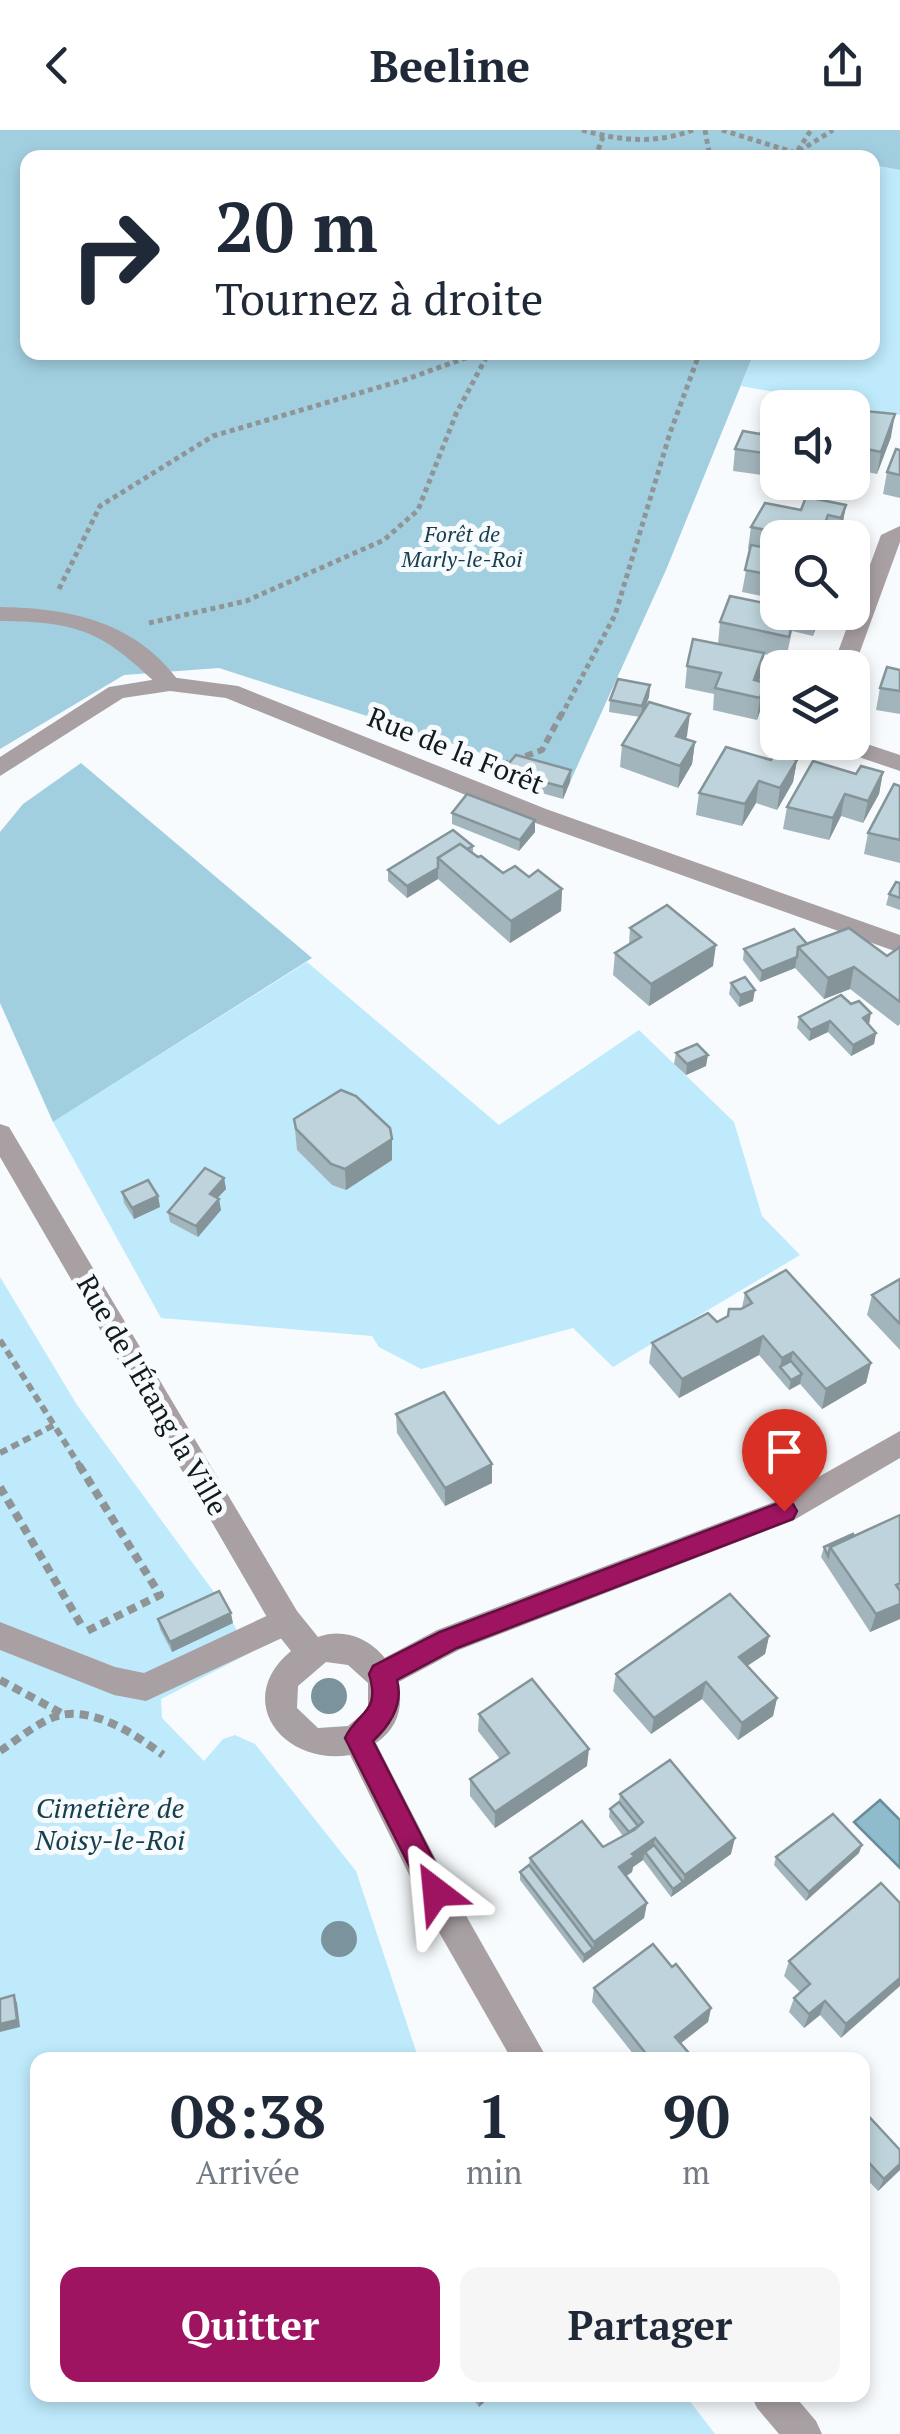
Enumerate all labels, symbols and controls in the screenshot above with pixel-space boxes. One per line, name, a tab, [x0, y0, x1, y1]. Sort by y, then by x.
text: Beeline	[370, 35, 530, 95]
icon: back	[30, 38, 85, 93]
icon: share	[815, 38, 870, 93]
text: 20 m	[215, 179, 378, 272]
icon: right	[50, 190, 180, 320]
text: Tournez à droite	[215, 268, 543, 328]
map controls	[760, 390, 870, 760]
button: sound	[760, 390, 870, 500]
park label: Forêt de Marly-le-Roi	[401, 519, 522, 573]
button: search	[760, 520, 870, 630]
button: layers	[760, 650, 870, 760]
street label: Rue de la Forêt	[363, 698, 550, 802]
street label: Rue de l'Étang la Ville	[69, 1268, 237, 1522]
pin	[742, 1409, 827, 1512]
icon: arrive	[757, 1424, 812, 1479]
park label: Cimetière de Noisy-le-Roi	[34, 1789, 185, 1858]
position arrow	[384, 1840, 488, 1944]
text: 08:38	[170, 2076, 326, 2155]
text: 1	[477, 2076, 511, 2155]
text: 90	[662, 2076, 730, 2155]
text: Arrivée	[196, 2151, 300, 2193]
text: min	[466, 2151, 522, 2193]
text: m	[682, 2151, 710, 2193]
button: Quitter	[60, 2267, 440, 2382]
button: Partager	[460, 2267, 840, 2382]

